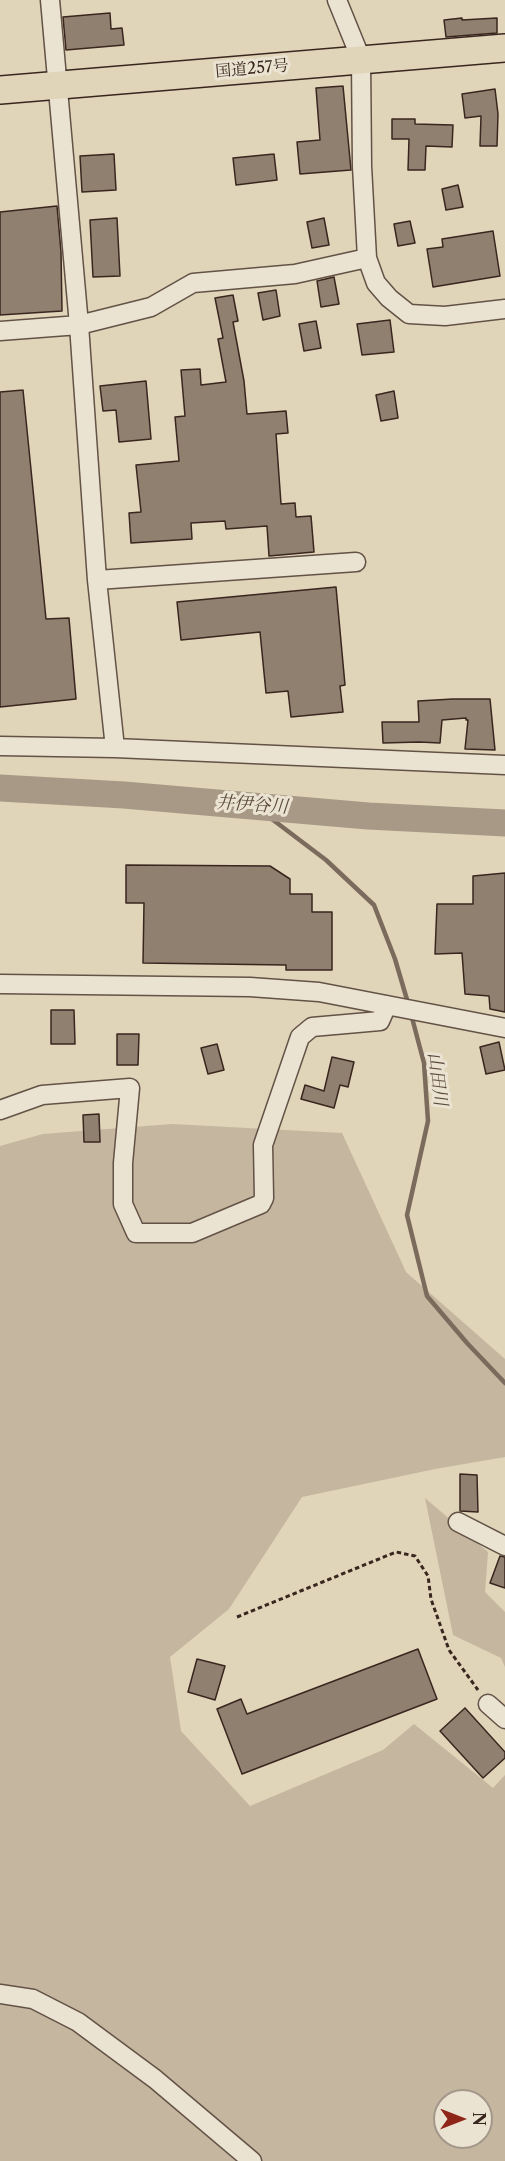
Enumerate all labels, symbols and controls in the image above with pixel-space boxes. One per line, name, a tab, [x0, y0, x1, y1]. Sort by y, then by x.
street label: 国道257号	[214, 56, 290, 82]
water label: 井伊谷川	[215, 792, 289, 818]
water label: 山田川	[423, 1051, 451, 1107]
north arrow	[433, 2089, 493, 2149]
text: N	[469, 2112, 489, 2126]

